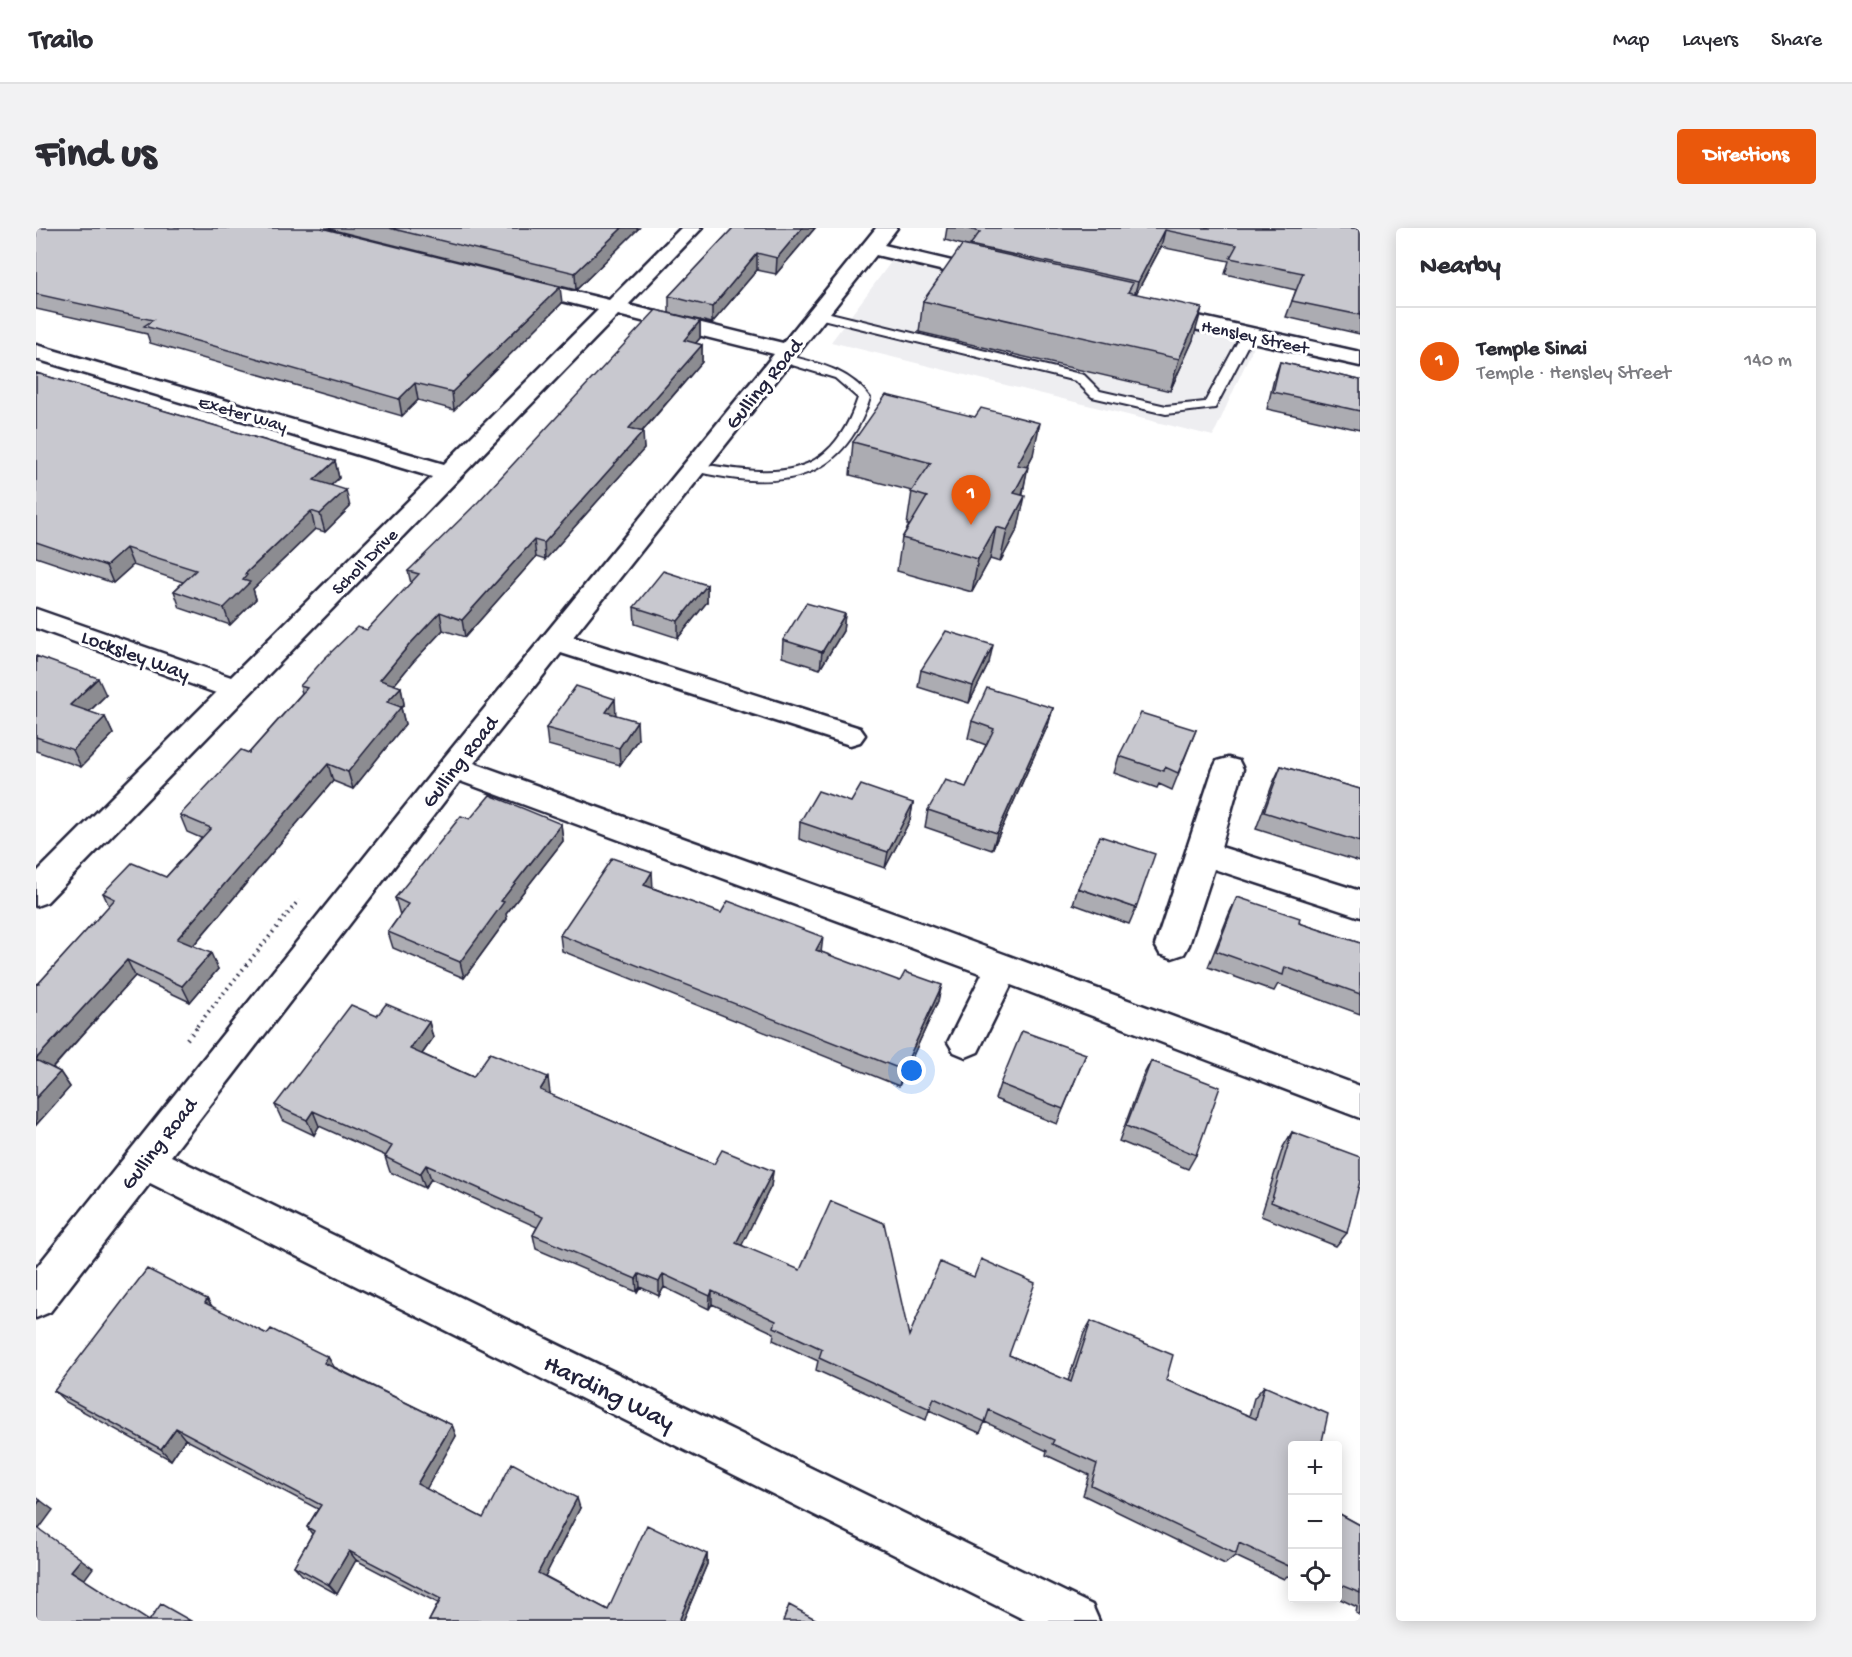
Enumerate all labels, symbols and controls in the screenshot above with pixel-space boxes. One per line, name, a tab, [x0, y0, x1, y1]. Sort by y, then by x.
text: Trailo	[30, 25, 93, 58]
text: Map	[1613, 29, 1649, 54]
text: Layers	[1682, 29, 1738, 54]
text: Share	[1771, 29, 1822, 54]
button: Directions	[1677, 129, 1816, 184]
text: Find us	[36, 132, 156, 181]
text: Nearby	[1420, 252, 1501, 283]
street label: Hensley Street	[1199, 317, 1312, 360]
street label: Gulling Road	[721, 333, 811, 436]
text: Temple Sinai	[1477, 337, 1587, 363]
text: 1	[1435, 350, 1444, 373]
text: 140 m	[1744, 350, 1792, 373]
text: Temple · Hensley Street	[1477, 363, 1671, 386]
street label: Exeter Way	[195, 393, 289, 438]
pin: 1	[952, 476, 990, 525]
street label: Scholl Drive	[328, 525, 404, 600]
street label: Locksley Way	[77, 626, 192, 688]
street label: Gulling Road	[418, 711, 506, 814]
your location	[897, 1056, 926, 1085]
street label: Gulling Road	[117, 1093, 205, 1196]
street label: Harding Way	[537, 1350, 679, 1440]
map controls	[1288, 1441, 1342, 1603]
button: +	[1288, 1441, 1342, 1495]
button: −	[1288, 1495, 1342, 1549]
button: locate	[1288, 1549, 1342, 1603]

